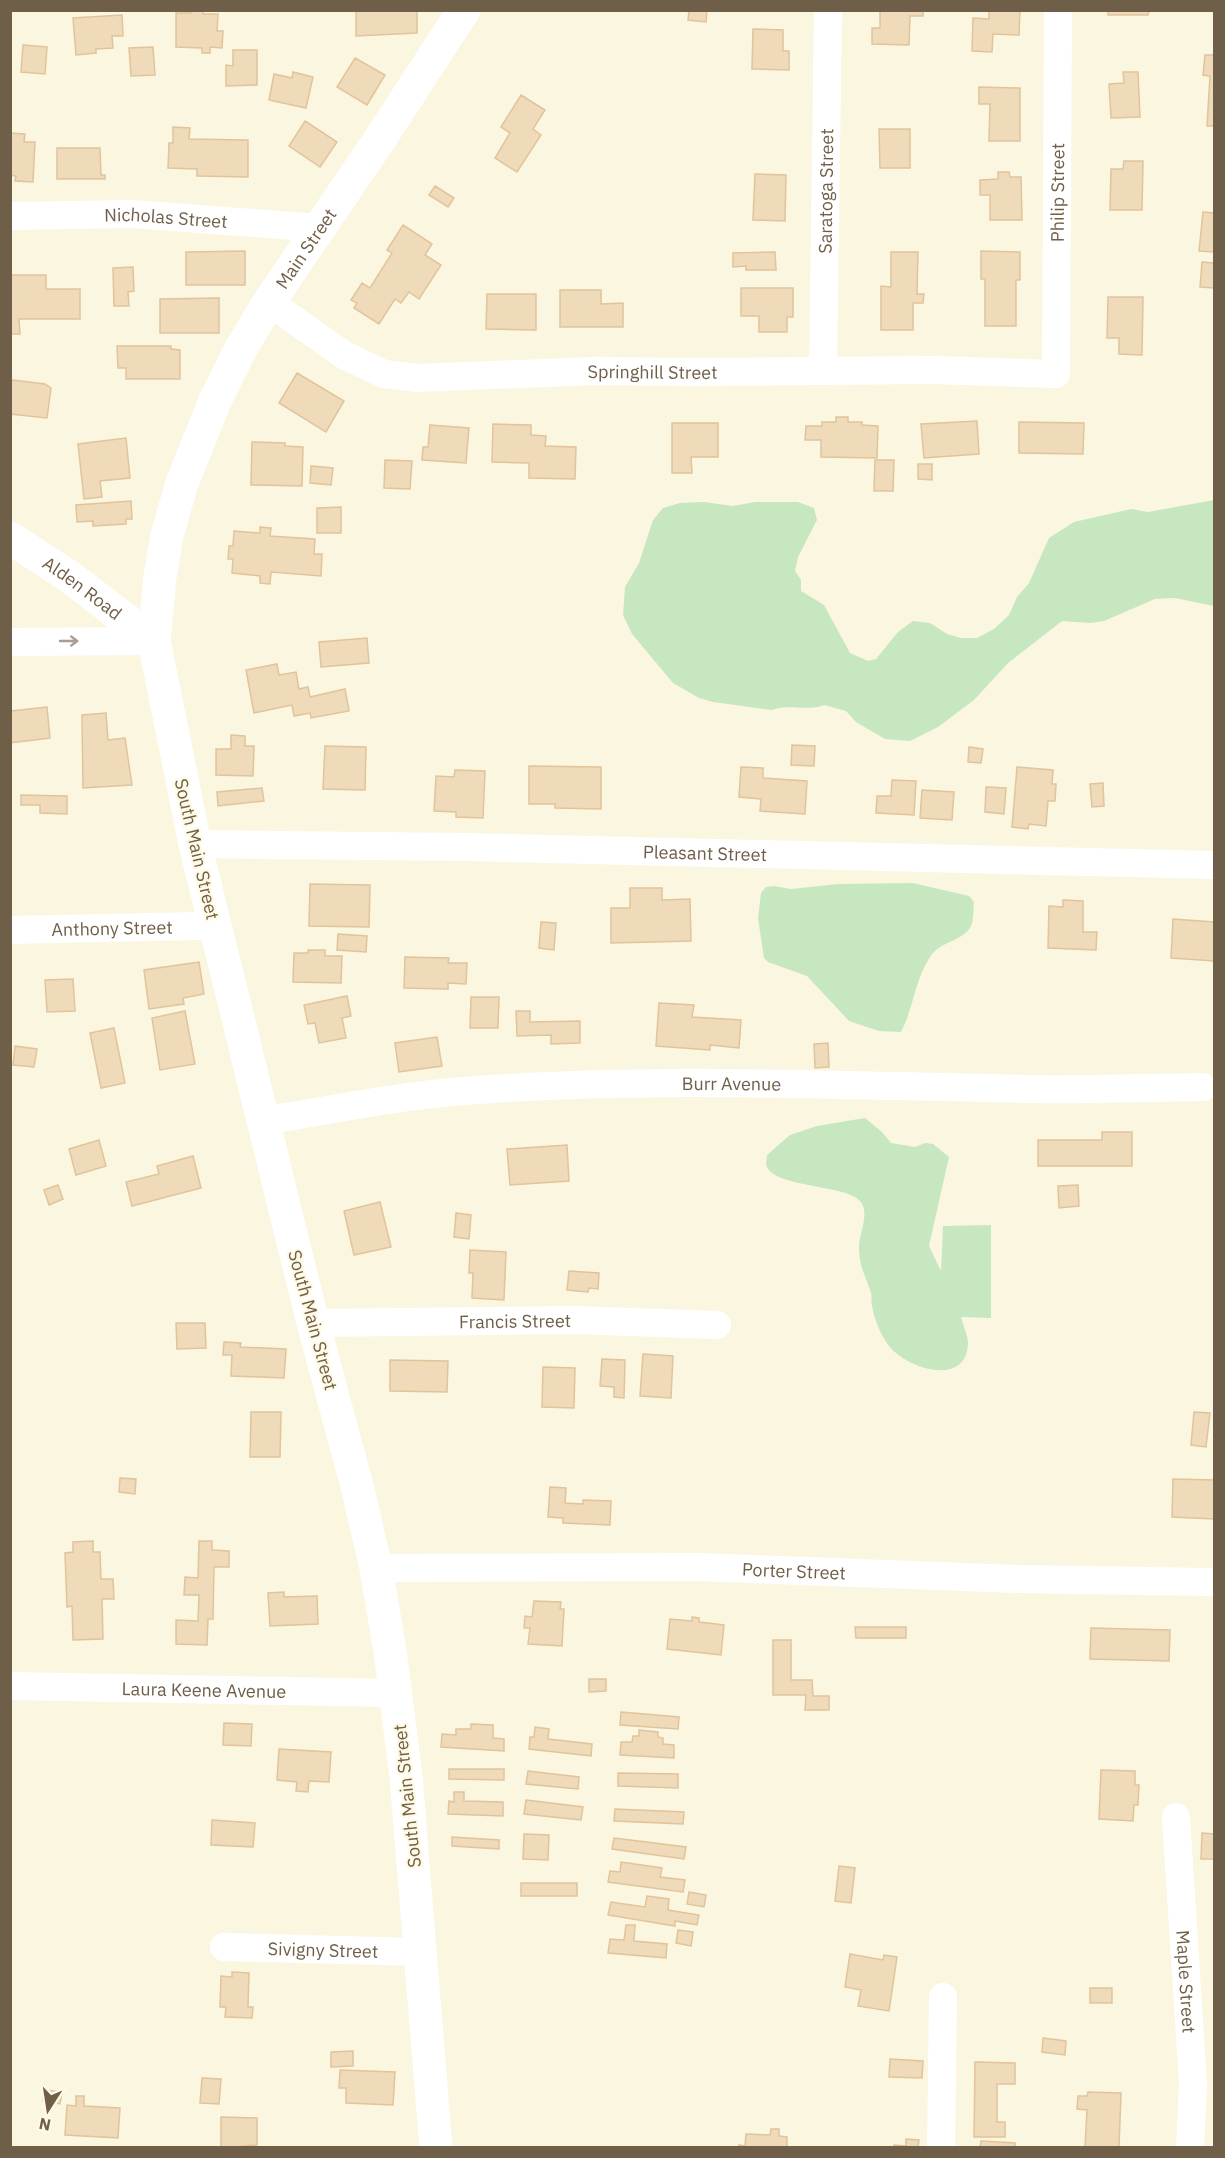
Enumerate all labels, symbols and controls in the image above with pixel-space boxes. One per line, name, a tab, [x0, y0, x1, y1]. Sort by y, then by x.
street label: Saratoga Street	[813, 128, 838, 254]
street label: Philip Street	[1045, 143, 1069, 242]
street label: Nicholas Street	[104, 202, 228, 233]
street label: Main Street	[270, 204, 341, 293]
street label: Springhill Street	[587, 359, 718, 384]
street label: Alden Road	[39, 551, 127, 624]
one-way arrow	[58, 635, 78, 647]
street label: South Main Street	[170, 776, 224, 922]
street label: Pleasant Street	[643, 840, 767, 866]
street label: Anthony Street	[51, 915, 173, 941]
street label: Burr Avenue	[682, 1071, 782, 1095]
street label: South Main Street	[283, 1247, 343, 1393]
street label: Francis Street	[459, 1309, 571, 1333]
street label: Porter Street	[742, 1557, 846, 1584]
street label: Laura Keene Avenue	[121, 1677, 287, 1703]
street label: South Main Street	[388, 1723, 426, 1869]
street label: Maple Street	[1172, 1929, 1201, 2034]
street label: Sivigny Street	[267, 1937, 379, 1962]
north arrow	[18, 2080, 78, 2140]
text: N	[37, 2114, 53, 2136]

